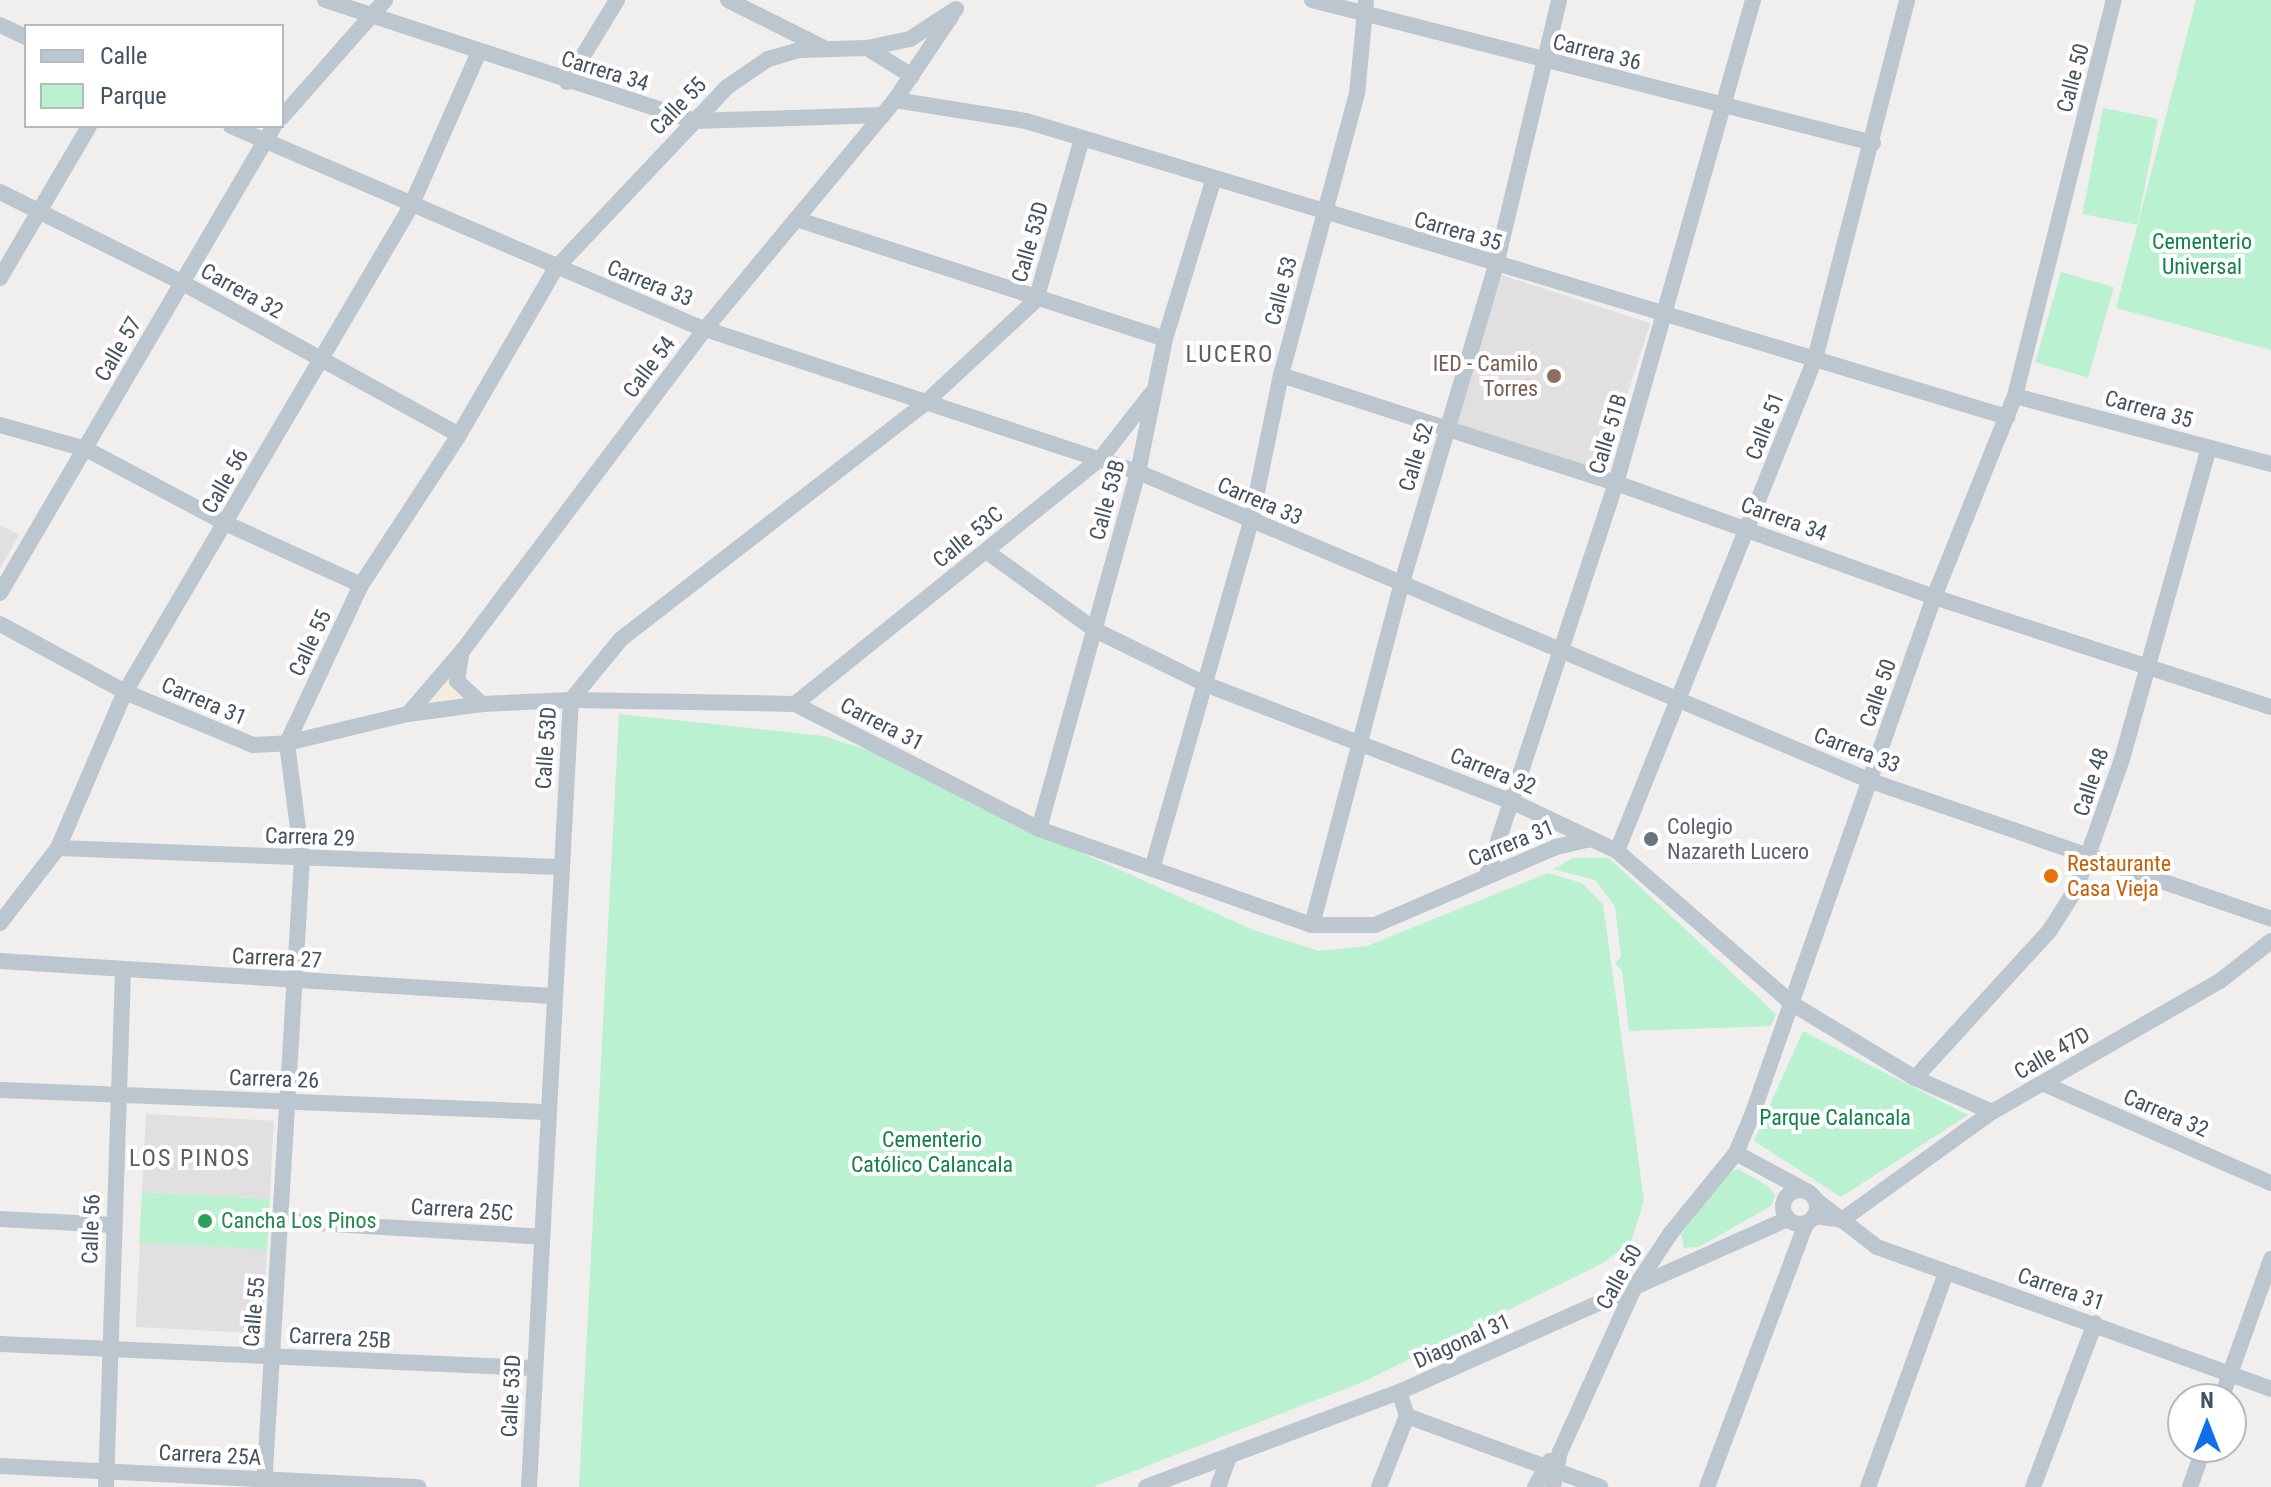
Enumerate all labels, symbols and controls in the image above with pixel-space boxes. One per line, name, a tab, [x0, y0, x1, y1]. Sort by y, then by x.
legend	[24, 24, 284, 128]
street label: Carrera 36	[1550, 28, 1644, 76]
street label: Calle 50	[2051, 41, 2095, 115]
text: Calle	[100, 42, 147, 70]
street label: Carrera 34	[558, 45, 652, 97]
street label: Calle 55	[644, 72, 712, 140]
text: Parque	[100, 82, 167, 110]
street label: Calle 53D	[1006, 199, 1054, 285]
street label: Carrera 35	[1411, 206, 1505, 256]
park label: Cementerio Universal	[2152, 228, 2252, 280]
street label: Carrera 33	[603, 254, 697, 312]
street label: Calle 53	[1259, 254, 1303, 328]
street label: Carrera 32	[196, 258, 288, 324]
street label: Calle 57	[89, 312, 147, 386]
street label: Calle 54	[617, 331, 681, 403]
district label: LUCERO	[1186, 341, 1274, 369]
place label: IED - Camilo Torres	[1433, 350, 1538, 402]
marker: IED - Camilo Torres	[1545, 367, 1563, 385]
street label: Carrera 35	[2102, 385, 2196, 433]
street label: Calle 51	[1740, 389, 1790, 463]
street label: Calle 51B	[1583, 391, 1633, 477]
street label: Calle 52	[1393, 420, 1439, 494]
street label: Calle 56	[196, 444, 254, 518]
street label: Calle 53B	[1084, 457, 1130, 543]
street label: Carrera 33	[1213, 471, 1307, 531]
street label: Carrera 34	[1737, 491, 1831, 547]
street label: Calle 53C	[928, 501, 1008, 573]
street label: Calle 55	[283, 606, 337, 680]
street label: Calle 50	[1854, 656, 1902, 730]
street label: Carrera 31	[157, 671, 251, 731]
street label: Carrera 31	[836, 692, 928, 756]
street label: Calle 53D	[530, 706, 562, 790]
street label: Carrera 33	[1810, 722, 1904, 778]
street label: Carrera 32	[1446, 742, 1540, 800]
street label: Calle 48	[2068, 745, 2114, 819]
place label: Colegio Nazareth Lucero	[1667, 813, 1809, 864]
street label: Carrera 31	[1464, 814, 1558, 872]
street label: Carrera 29	[265, 822, 355, 852]
marker: Colegio Nazareth Lucero	[1642, 830, 1660, 848]
place label: Restaurante Casa Vieja	[2067, 850, 2171, 902]
marker: Restaurante Casa Vieja	[2042, 867, 2060, 885]
street label: Carrera 27	[231, 942, 323, 974]
street label: Calle 47D	[2010, 1021, 2094, 1085]
street label: Carrera 26	[229, 1064, 319, 1094]
street label: Carrera 32	[2119, 1083, 2213, 1143]
park label: Parque Calancala	[1759, 1105, 1911, 1131]
park label: Cementerio Católico Calancala	[851, 1126, 1013, 1178]
district label: LOS PINOS	[129, 1145, 251, 1173]
street label: Calle 56	[77, 1193, 105, 1265]
street label: Carrera 25C	[410, 1193, 514, 1227]
place label: Cancha Los Pinos	[221, 1208, 377, 1234]
marker: Cancha Los Pinos	[196, 1212, 214, 1230]
street label: Calle 50	[1590, 1240, 1648, 1314]
street label: Carrera 31	[2014, 1262, 2108, 1316]
street label: Calle 55	[238, 1276, 270, 1348]
street label: Diagonal 31	[1410, 1308, 1514, 1374]
street label: Carrera 25B	[288, 1322, 392, 1354]
street label: Calle 53D	[496, 1354, 526, 1438]
north arrow	[2167, 1383, 2247, 1463]
text: N	[2200, 1388, 2214, 1413]
street label: Carrera 25A	[158, 1439, 262, 1471]

